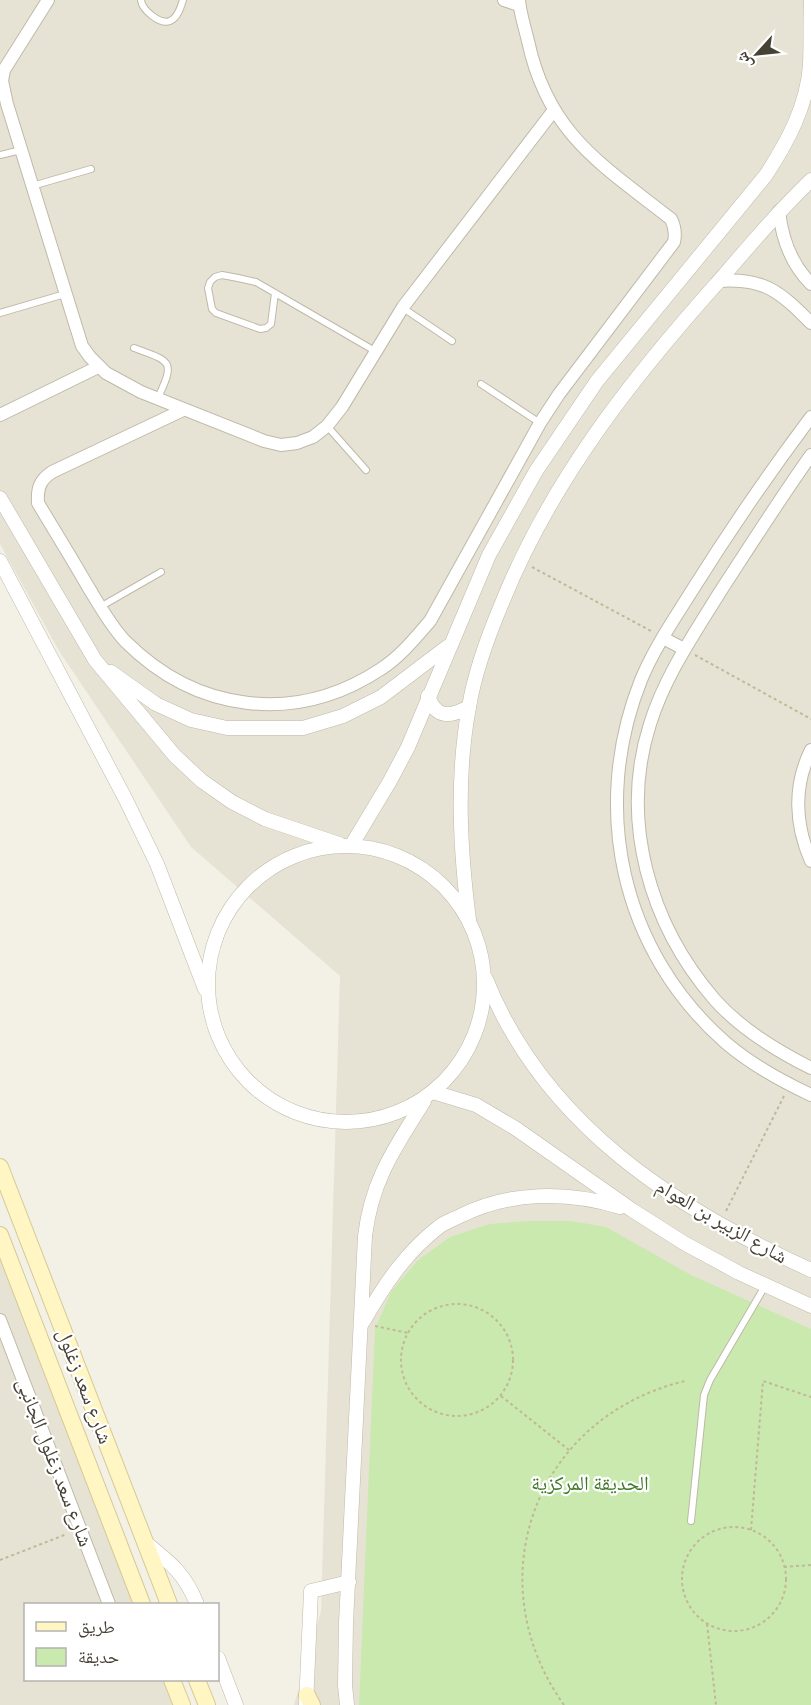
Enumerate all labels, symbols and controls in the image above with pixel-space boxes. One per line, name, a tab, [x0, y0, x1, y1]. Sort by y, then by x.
north arrow	[727, 24, 787, 84]
text: ش	[731, 49, 756, 73]
street label: شارع الزبير بن العوام	[651, 1173, 792, 1270]
street label: شارع سعد زغلول	[51, 1324, 119, 1448]
street label: شارع سعد زغلول الجانبى	[11, 1374, 99, 1550]
park label: الحديقة المركزية	[531, 1470, 649, 1494]
legend	[24, 1603, 219, 1681]
text: طريق	[78, 1615, 115, 1638]
text: حديقة	[78, 1645, 119, 1667]

